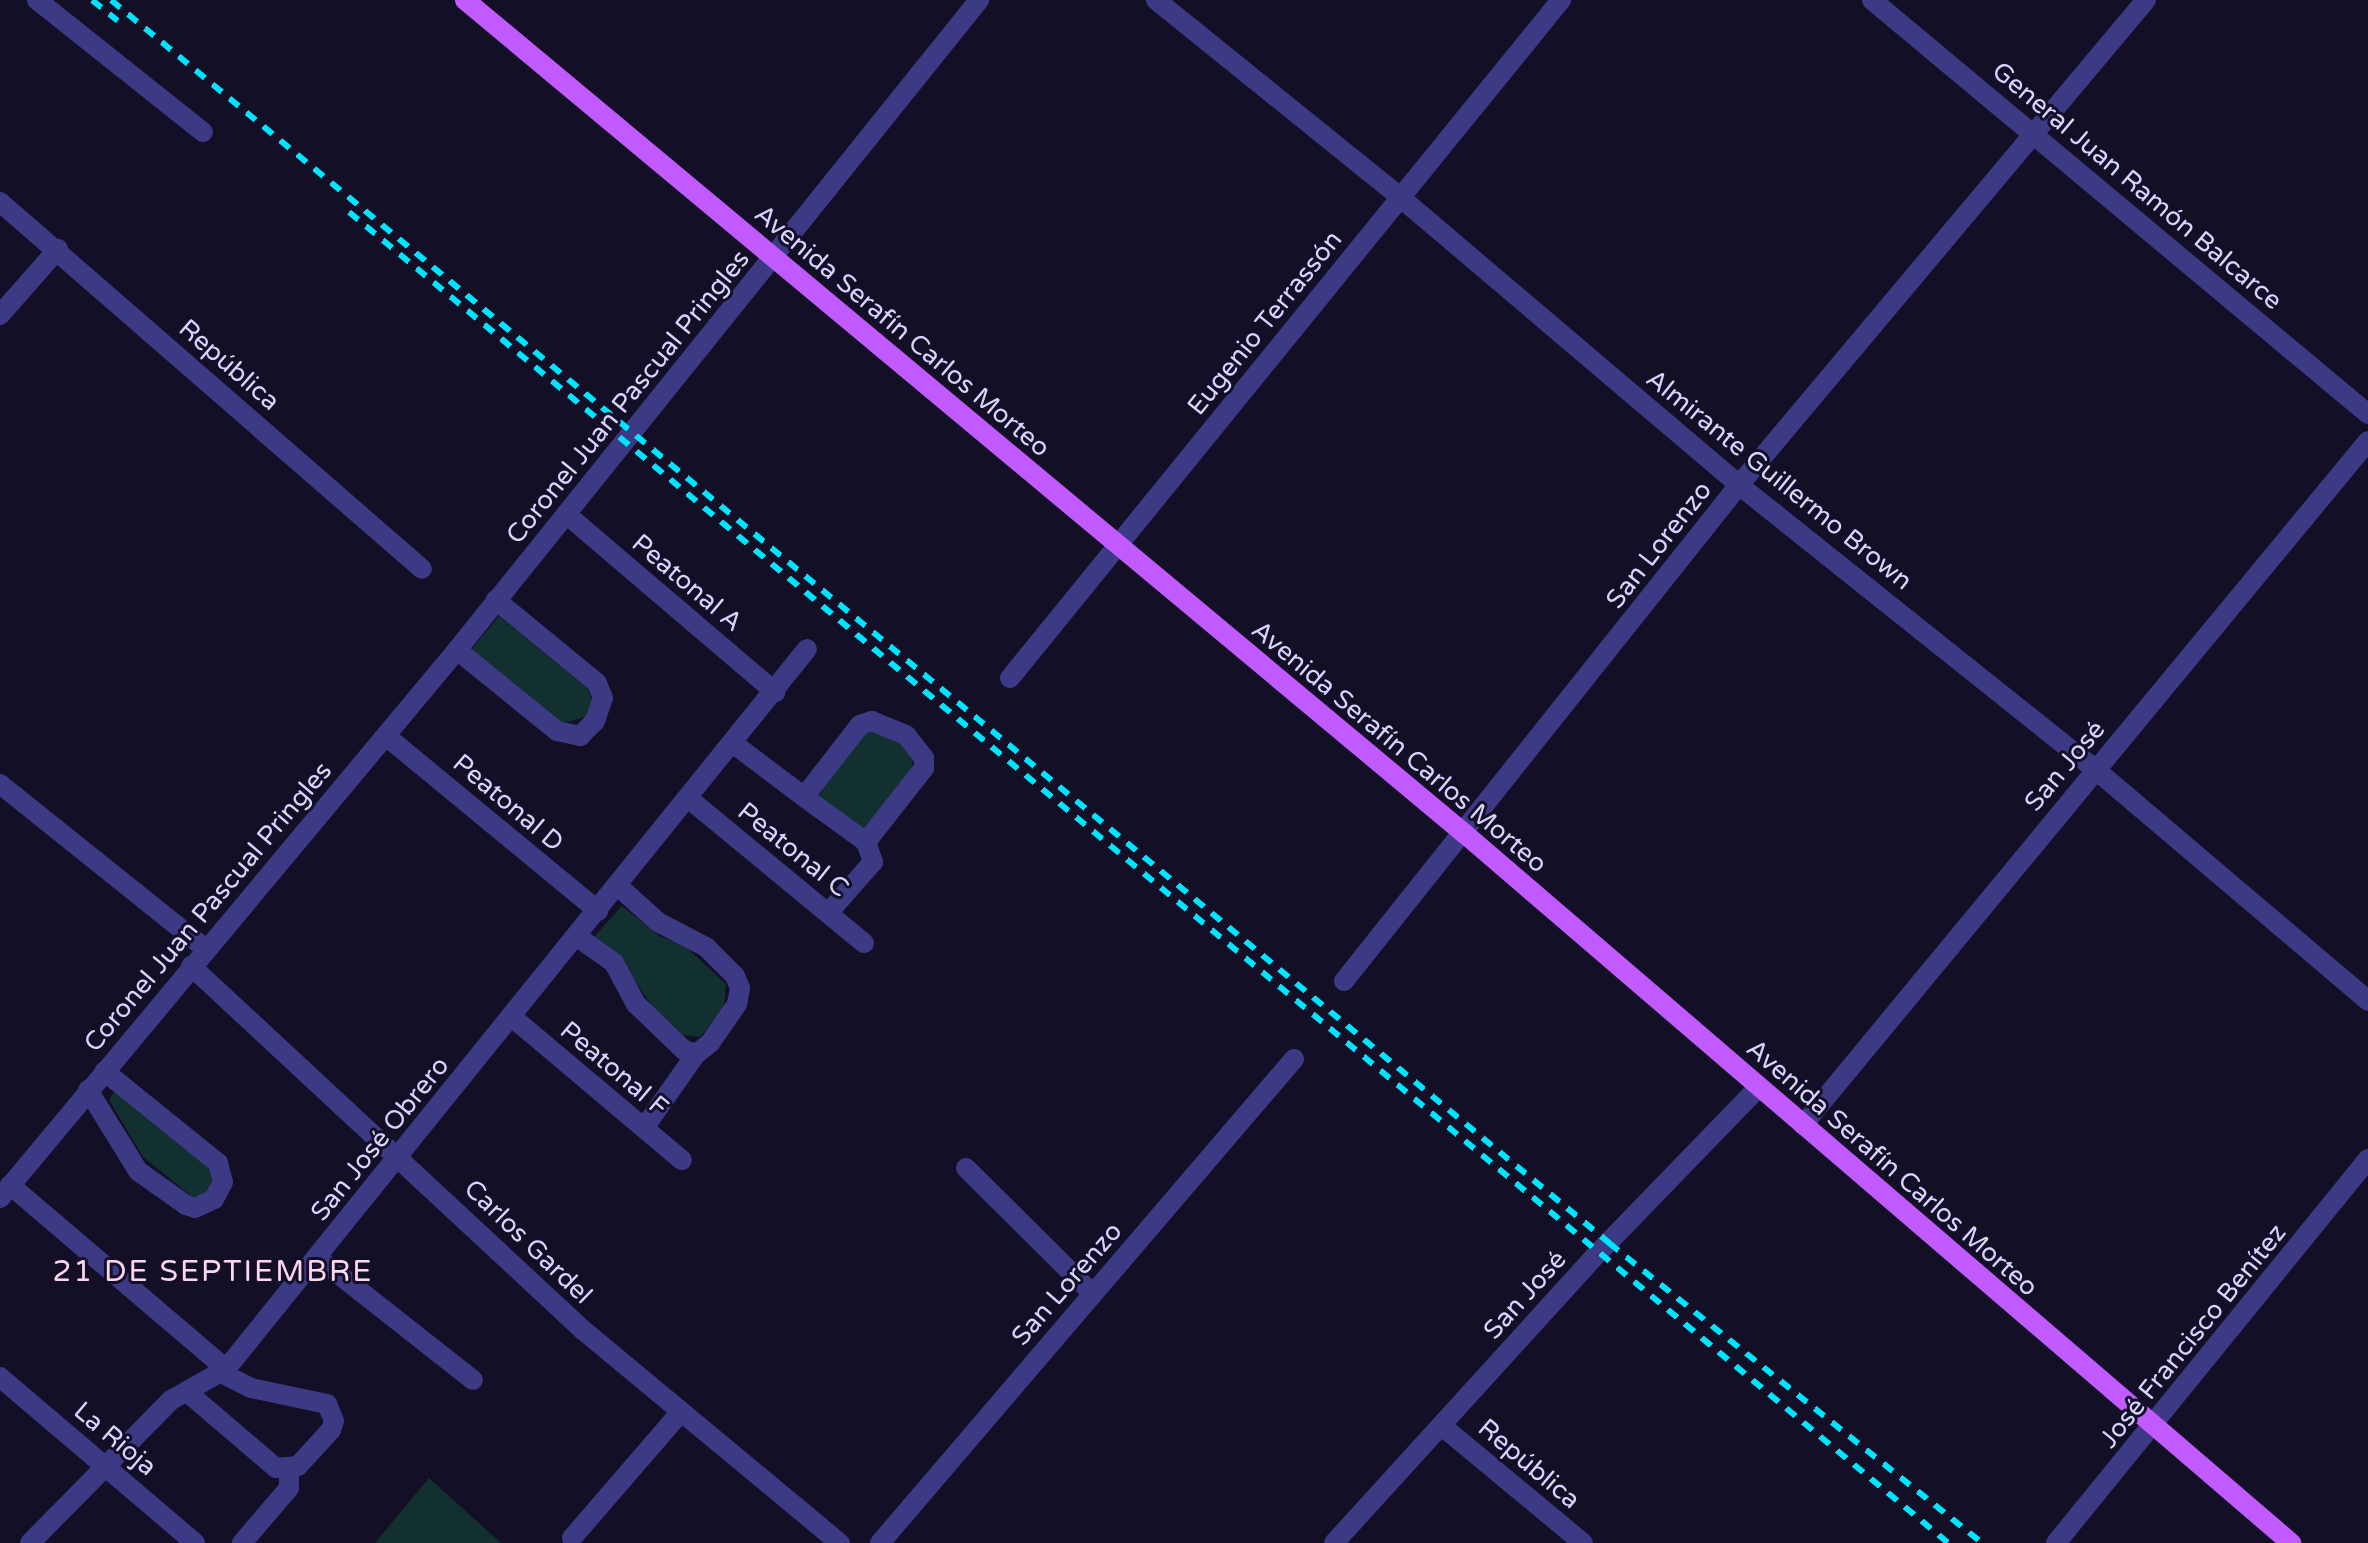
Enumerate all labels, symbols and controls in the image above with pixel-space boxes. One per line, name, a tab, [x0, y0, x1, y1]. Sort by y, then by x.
street label: General Juan Ramón Balcarce	[1986, 55, 2288, 317]
street label: Avenida Serafín Carlos Morteo	[748, 198, 1056, 464]
street label: Eugenio Terrassón	[1181, 225, 1349, 421]
street label: Coronel Juan Pascual Pringles	[500, 244, 756, 550]
street label: República	[172, 313, 286, 417]
street label: Almirante Guillermo Brown	[1640, 363, 1918, 597]
street label: San Lorenzo	[1600, 475, 1718, 615]
street label: Peatonal A	[625, 528, 749, 638]
street label: Avenida Serafín Carlos Morteo	[1245, 614, 1553, 880]
street label: San José	[2018, 714, 2112, 818]
street label: Peatonal D	[446, 748, 570, 858]
street label: Coronel Juan Pascual Pringles	[78, 756, 338, 1058]
street label: Peatonal C	[731, 796, 855, 904]
street label: Peatonal F	[554, 1015, 674, 1123]
street label: Avenida Serafín Carlos Morteo	[1740, 1033, 2044, 1303]
street label: San José Obrero	[304, 1051, 456, 1227]
street label: Carlos Gardel	[458, 1173, 598, 1311]
street label: San Lorenzo	[1005, 1216, 1129, 1352]
street label: José Francisco Benítez	[2093, 1218, 2293, 1454]
street label: San José	[1477, 1244, 1573, 1346]
district label: 21 DE SEPTIEMBRE	[53, 1254, 373, 1290]
street label: La Rioja	[67, 1395, 163, 1483]
street label: República	[1472, 1412, 1586, 1516]

